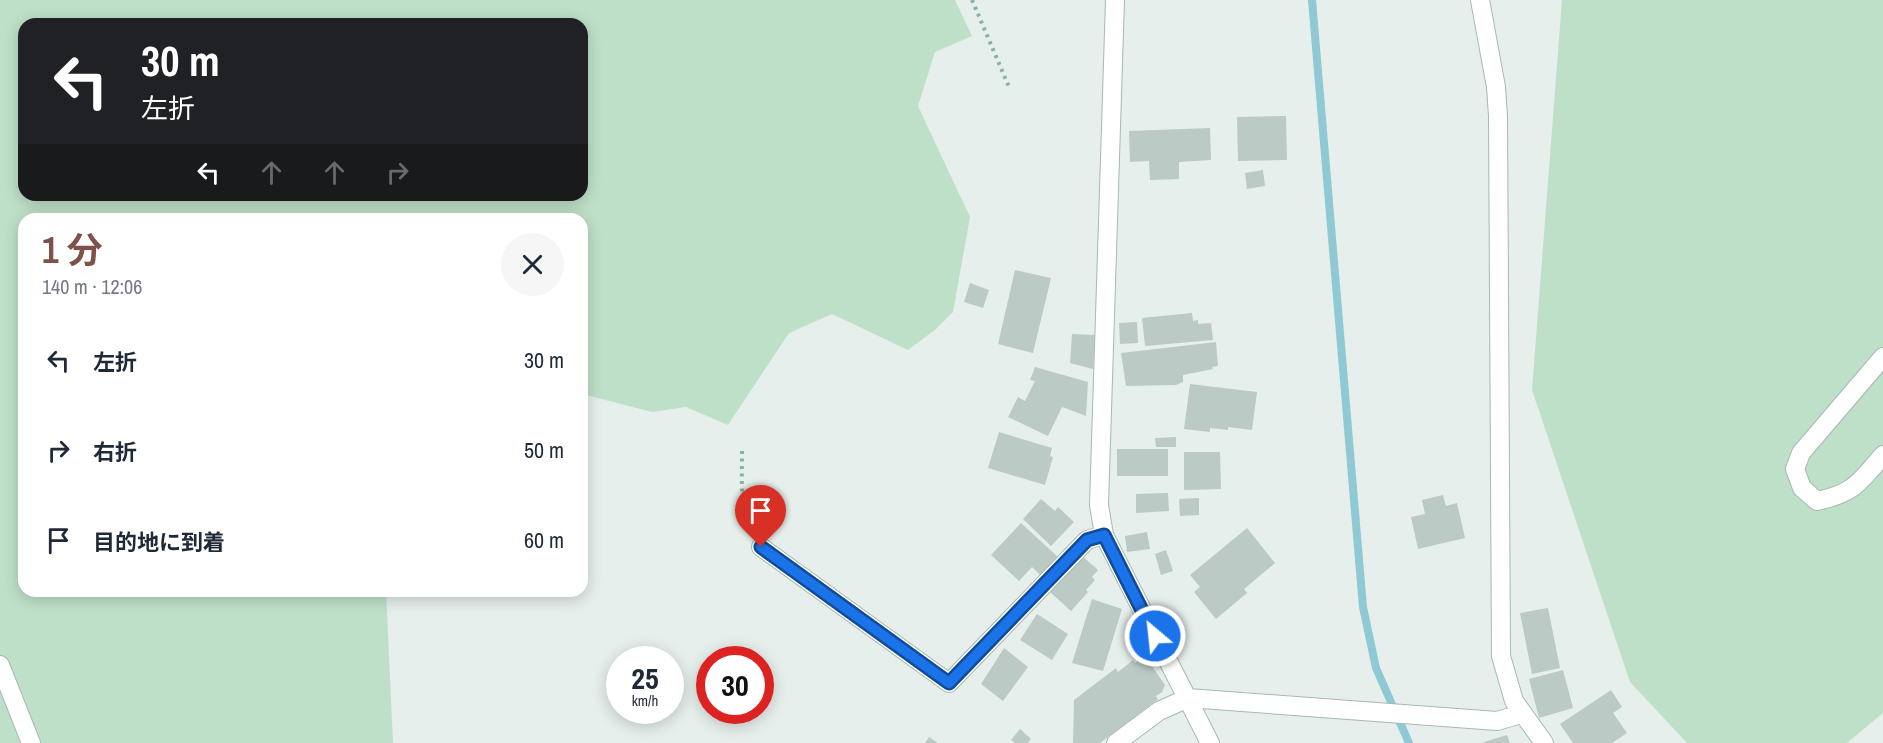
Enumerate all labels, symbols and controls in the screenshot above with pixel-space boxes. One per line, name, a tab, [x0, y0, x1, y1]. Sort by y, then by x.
text: 30 m	[141, 33, 220, 89]
icon: left	[42, 42, 120, 120]
text: 左折	[141, 90, 195, 126]
icon: left	[192, 156, 225, 189]
icon: ahead	[255, 156, 288, 189]
icon: ahead	[318, 156, 351, 189]
icon: right	[381, 156, 414, 189]
text: 1 分	[42, 226, 103, 274]
button: close	[501, 233, 564, 296]
text: 140 m · 12:06	[42, 273, 142, 300]
icon: left	[42, 344, 75, 377]
text: 30 m	[524, 345, 564, 375]
text: 左折	[93, 347, 137, 377]
icon: right	[42, 434, 75, 467]
text: 50 m	[524, 435, 564, 465]
text: 右折	[93, 437, 137, 467]
pin	[735, 485, 786, 547]
icon: arrive	[744, 494, 777, 527]
icon: arrive	[42, 524, 75, 557]
text: 60 m	[524, 525, 564, 555]
text: 目的地に到着	[93, 527, 225, 557]
position arrow	[1123, 604, 1187, 668]
speed limit sign: 30	[696, 646, 774, 724]
text: 25	[631, 658, 659, 698]
text: km/h	[632, 690, 658, 711]

